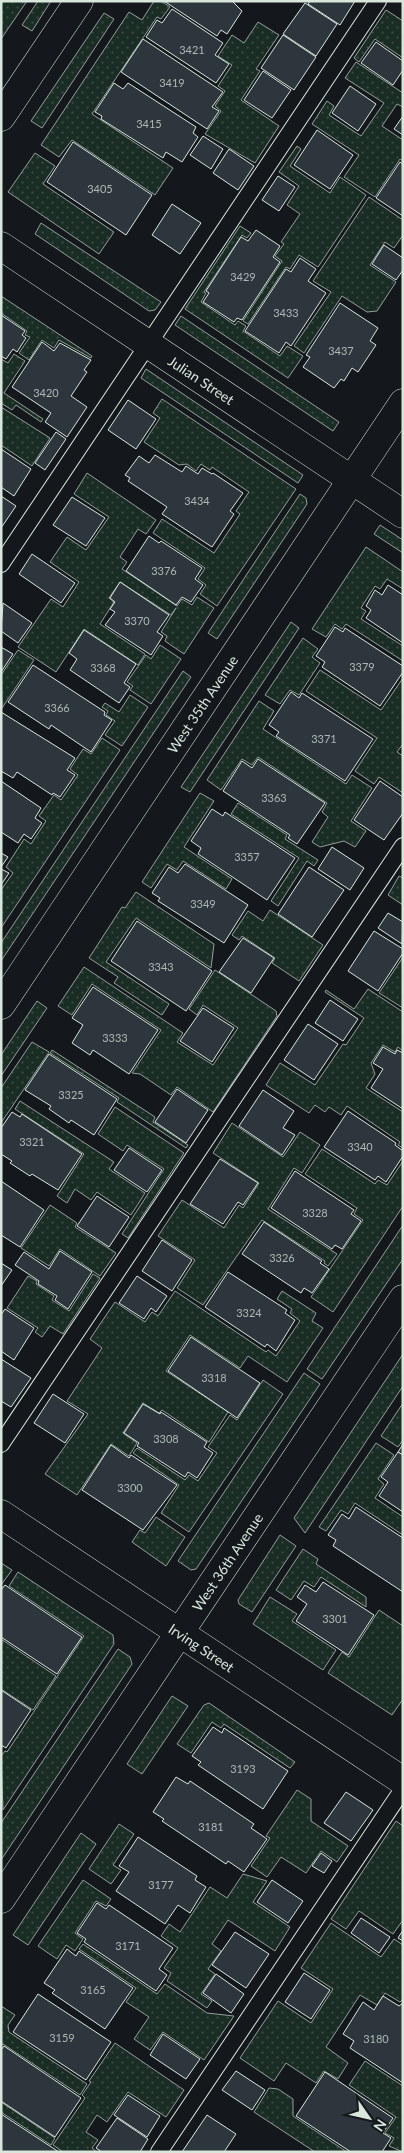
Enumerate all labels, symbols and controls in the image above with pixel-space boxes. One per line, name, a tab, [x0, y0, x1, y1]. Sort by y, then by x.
house number: 3421	[179, 43, 205, 56]
house number: 3419	[159, 76, 185, 89]
house number: 3415	[136, 117, 162, 130]
house number: 3405	[87, 182, 113, 195]
house number: 3429	[230, 270, 256, 283]
house number: 3433	[273, 306, 299, 319]
house number: 3437	[328, 344, 354, 357]
street label: Julian Street	[165, 352, 238, 408]
house number: 3420	[33, 386, 59, 399]
house number: 3434	[184, 494, 210, 507]
house number: 3376	[151, 564, 177, 577]
house number: 3370	[124, 614, 150, 627]
street label: West 35th Avenue	[163, 652, 241, 756]
house number: 3379	[349, 660, 375, 673]
house number: 3368	[90, 661, 116, 674]
house number: 3366	[44, 701, 70, 714]
house number: 3371	[311, 732, 337, 745]
house number: 3363	[261, 791, 287, 804]
house number: 3357	[234, 850, 260, 863]
house number: 3349	[190, 897, 216, 910]
house number: 3343	[148, 960, 174, 973]
house number: 3333	[102, 1031, 128, 1044]
house number: 3325	[58, 1088, 84, 1101]
house number: 3321	[19, 1135, 45, 1148]
house number: 3340	[347, 1140, 373, 1153]
house number: 3328	[302, 1206, 328, 1219]
house number: 3326	[269, 1251, 295, 1264]
house number: 3324	[236, 1306, 262, 1319]
house number: 3318	[201, 1371, 227, 1384]
house number: 3308	[153, 1432, 179, 1445]
house number: 3300	[117, 1481, 143, 1494]
street label: West 36th Avenue	[188, 1509, 266, 1614]
house number: 3301	[322, 1612, 348, 1625]
street label: Irving Street	[166, 1619, 238, 1675]
house number: 3193	[230, 1762, 256, 1775]
house number: 3181	[198, 1820, 224, 1833]
house number: 3177	[148, 1878, 174, 1891]
house number: 3171	[115, 1939, 141, 1952]
house number: 3165	[80, 1983, 106, 1996]
house number: 3159	[49, 2031, 75, 2044]
house number: 3180	[363, 2032, 389, 2045]
north arrow	[344, 2093, 394, 2143]
text: N	[370, 2116, 390, 2135]

